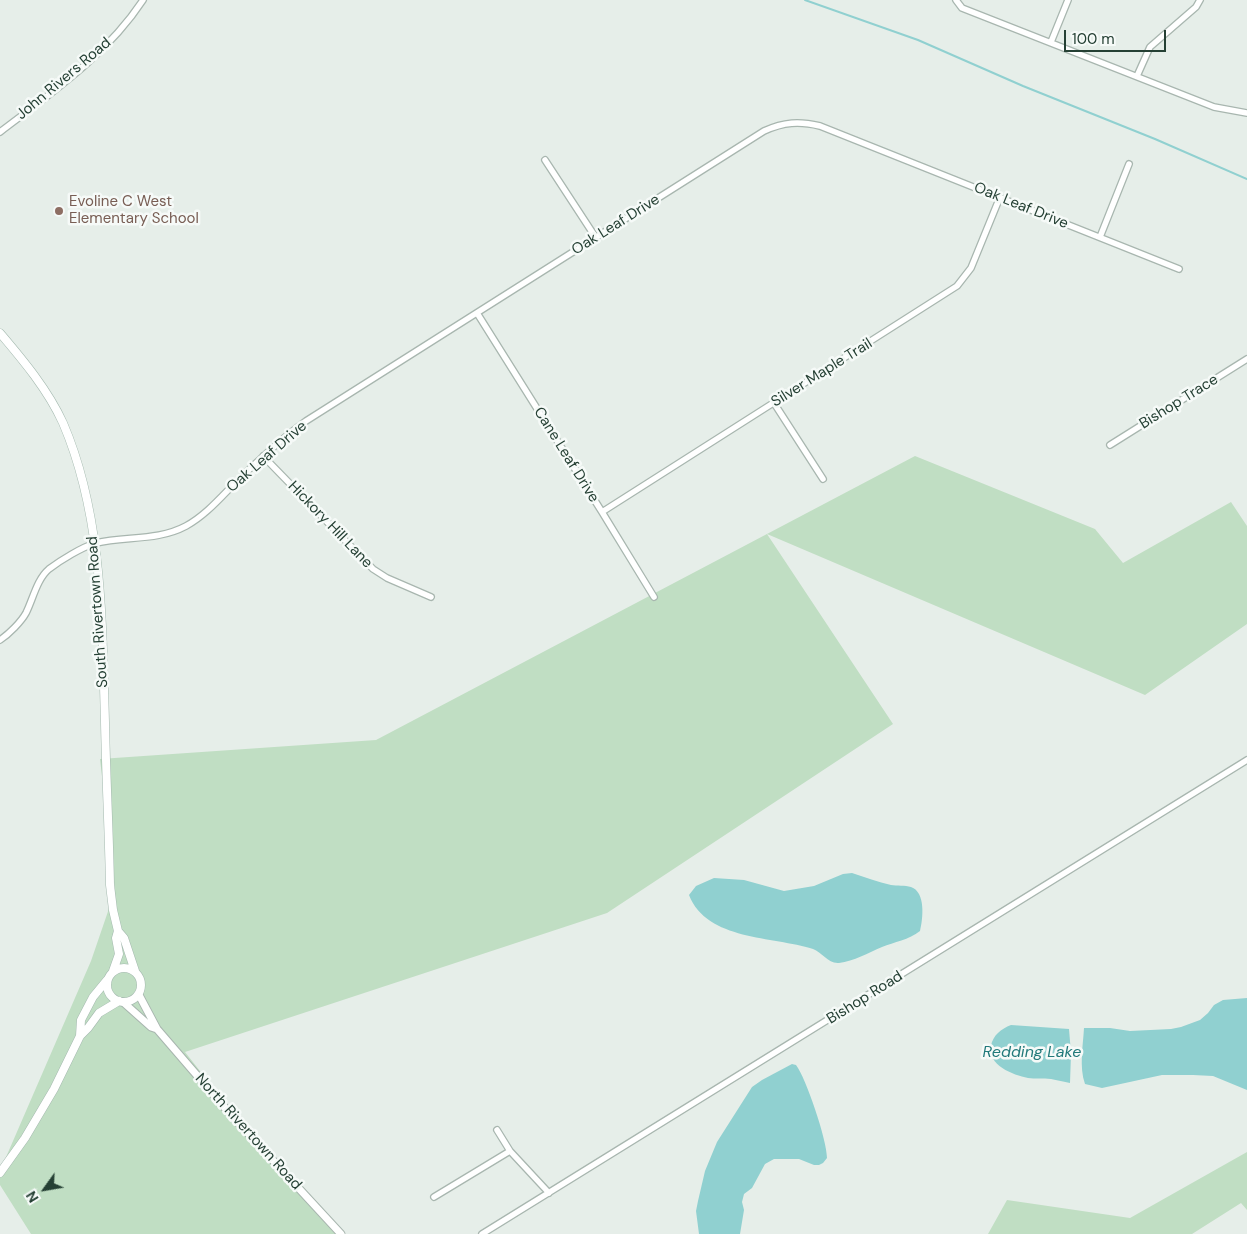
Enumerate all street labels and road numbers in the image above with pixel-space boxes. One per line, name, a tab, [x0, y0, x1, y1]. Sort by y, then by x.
street label: John Rivers Road	[13, 34, 115, 124]
street label: Oak Leaf Drive	[971, 179, 1071, 233]
street label: Oak Leaf Drive	[569, 191, 663, 259]
street label: Silver Maple Trail	[768, 335, 876, 411]
street label: Bishop Trace	[1136, 371, 1222, 433]
street label: Cane Leaf Drive	[530, 404, 602, 506]
street label: Oak Leaf Drive	[223, 417, 311, 497]
street label: Hickory Hill Lane	[284, 478, 376, 572]
street label: South Rivertown Road	[84, 536, 112, 688]
street label: Bishop Road	[824, 968, 906, 1028]
street label: North Rivertown Road	[191, 1070, 305, 1194]

